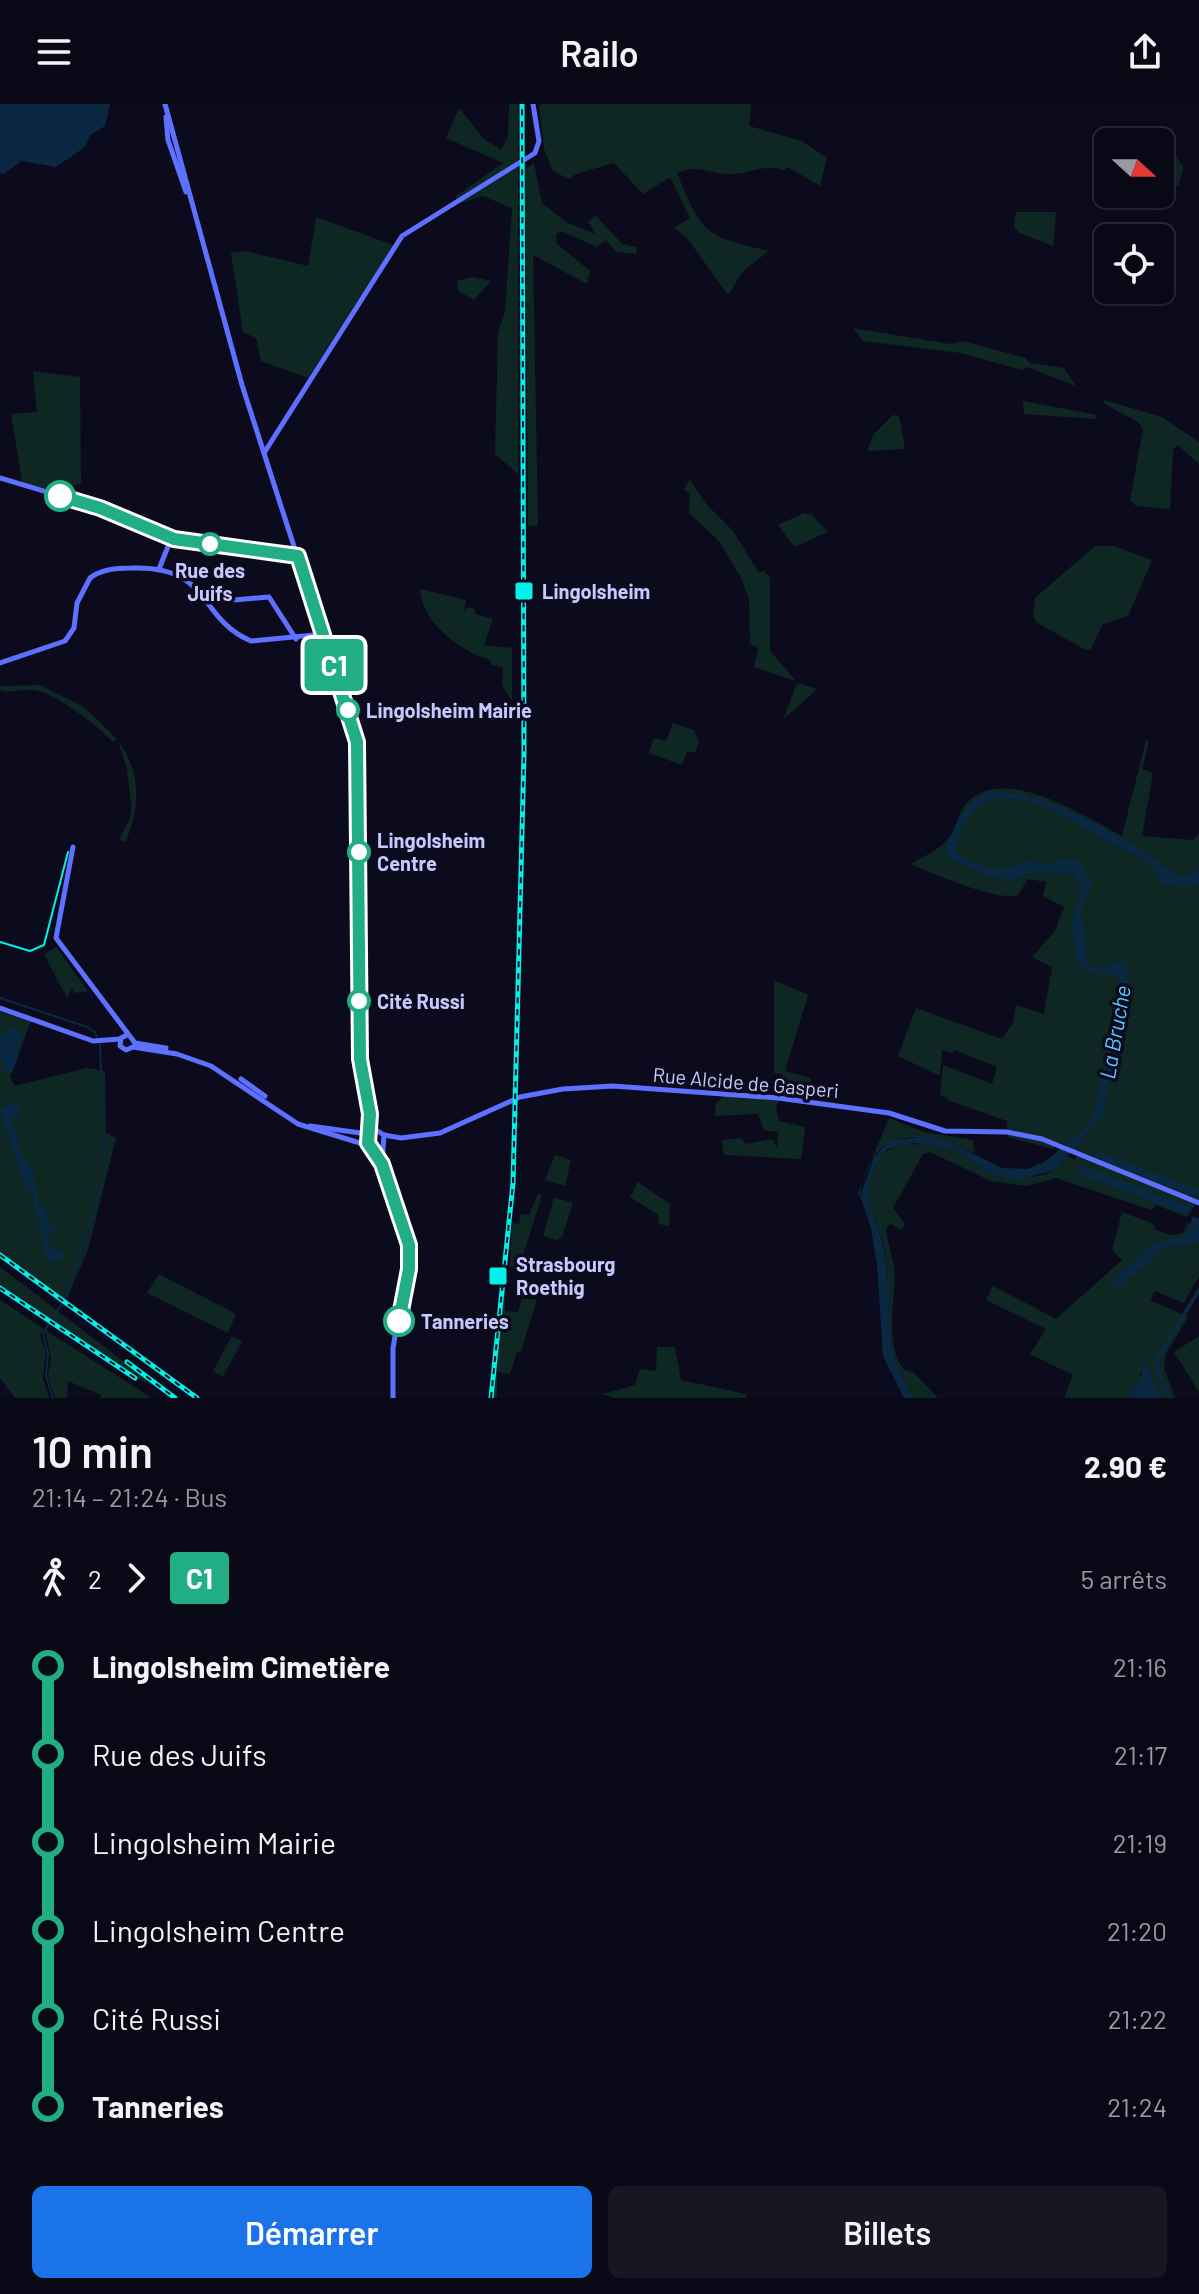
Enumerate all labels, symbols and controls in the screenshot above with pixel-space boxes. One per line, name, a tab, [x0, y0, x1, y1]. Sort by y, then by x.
icon: menu	[32, 30, 76, 74]
icon: share	[1123, 30, 1167, 74]
text: Railo	[560, 31, 639, 74]
north arrow	[1094, 128, 1174, 208]
map controls	[1094, 128, 1174, 304]
button: locate	[1094, 224, 1174, 304]
unlabelled marker	[45, 481, 75, 511]
marker: Rue des Juifs	[199, 533, 221, 555]
place label: Rue des Juifs	[175, 558, 245, 605]
place label: Lingolsheim	[542, 579, 650, 603]
marker: Lingolsheim	[513, 580, 535, 602]
line badge: C1	[298, 639, 370, 691]
text: C1	[321, 648, 347, 682]
place label: Lingolsheim Mairie	[366, 698, 532, 722]
marker: Lingolsheim Mairie	[337, 699, 359, 721]
place label: Lingolsheim Centre	[377, 828, 485, 875]
marker: Lingolsheim Centre	[348, 841, 370, 863]
water label: La Bruche	[1093, 983, 1135, 1081]
place label: Cité Russi	[377, 989, 465, 1013]
marker: Cité Russi	[348, 990, 370, 1012]
street label: Rue Alcide de Gasperi	[652, 1062, 840, 1102]
place label: Strasbourg Roethig	[516, 1252, 615, 1299]
marker: Strasbourg Roethig	[487, 1265, 509, 1287]
marker: Tanneries	[384, 1306, 414, 1336]
place label: Tanneries	[421, 1309, 509, 1333]
text: 10 min	[32, 1424, 153, 1477]
text: 2.90 €	[1084, 1448, 1167, 1484]
text: 21:14 – 21:24 · Bus	[32, 1481, 227, 1512]
icon: walk	[32, 1556, 76, 1600]
icon: forward	[114, 1556, 158, 1600]
text: C1	[186, 1561, 213, 1595]
text: 2	[88, 1563, 102, 1594]
text: 5 arrêts	[1081, 1563, 1167, 1594]
text: Lingolsheim Cimetière	[92, 1648, 390, 1684]
text: 21:16	[1113, 1651, 1167, 1682]
text: Rue des Juifs	[92, 1736, 267, 1772]
text: 21:17	[1114, 1739, 1167, 1770]
text: Lingolsheim Mairie	[92, 1824, 336, 1860]
text: 21:19	[1113, 1827, 1167, 1858]
text: Lingolsheim Centre	[92, 1912, 345, 1948]
text: 21:20	[1107, 1915, 1167, 1946]
text: Cité Russi	[92, 2000, 221, 2036]
text: 21:22	[1108, 2003, 1167, 2034]
text: Tanneries	[92, 2088, 224, 2124]
text: 21:24	[1107, 2091, 1167, 2122]
button: Démarrer	[32, 2186, 592, 2278]
button: Billets	[608, 2186, 1167, 2278]

